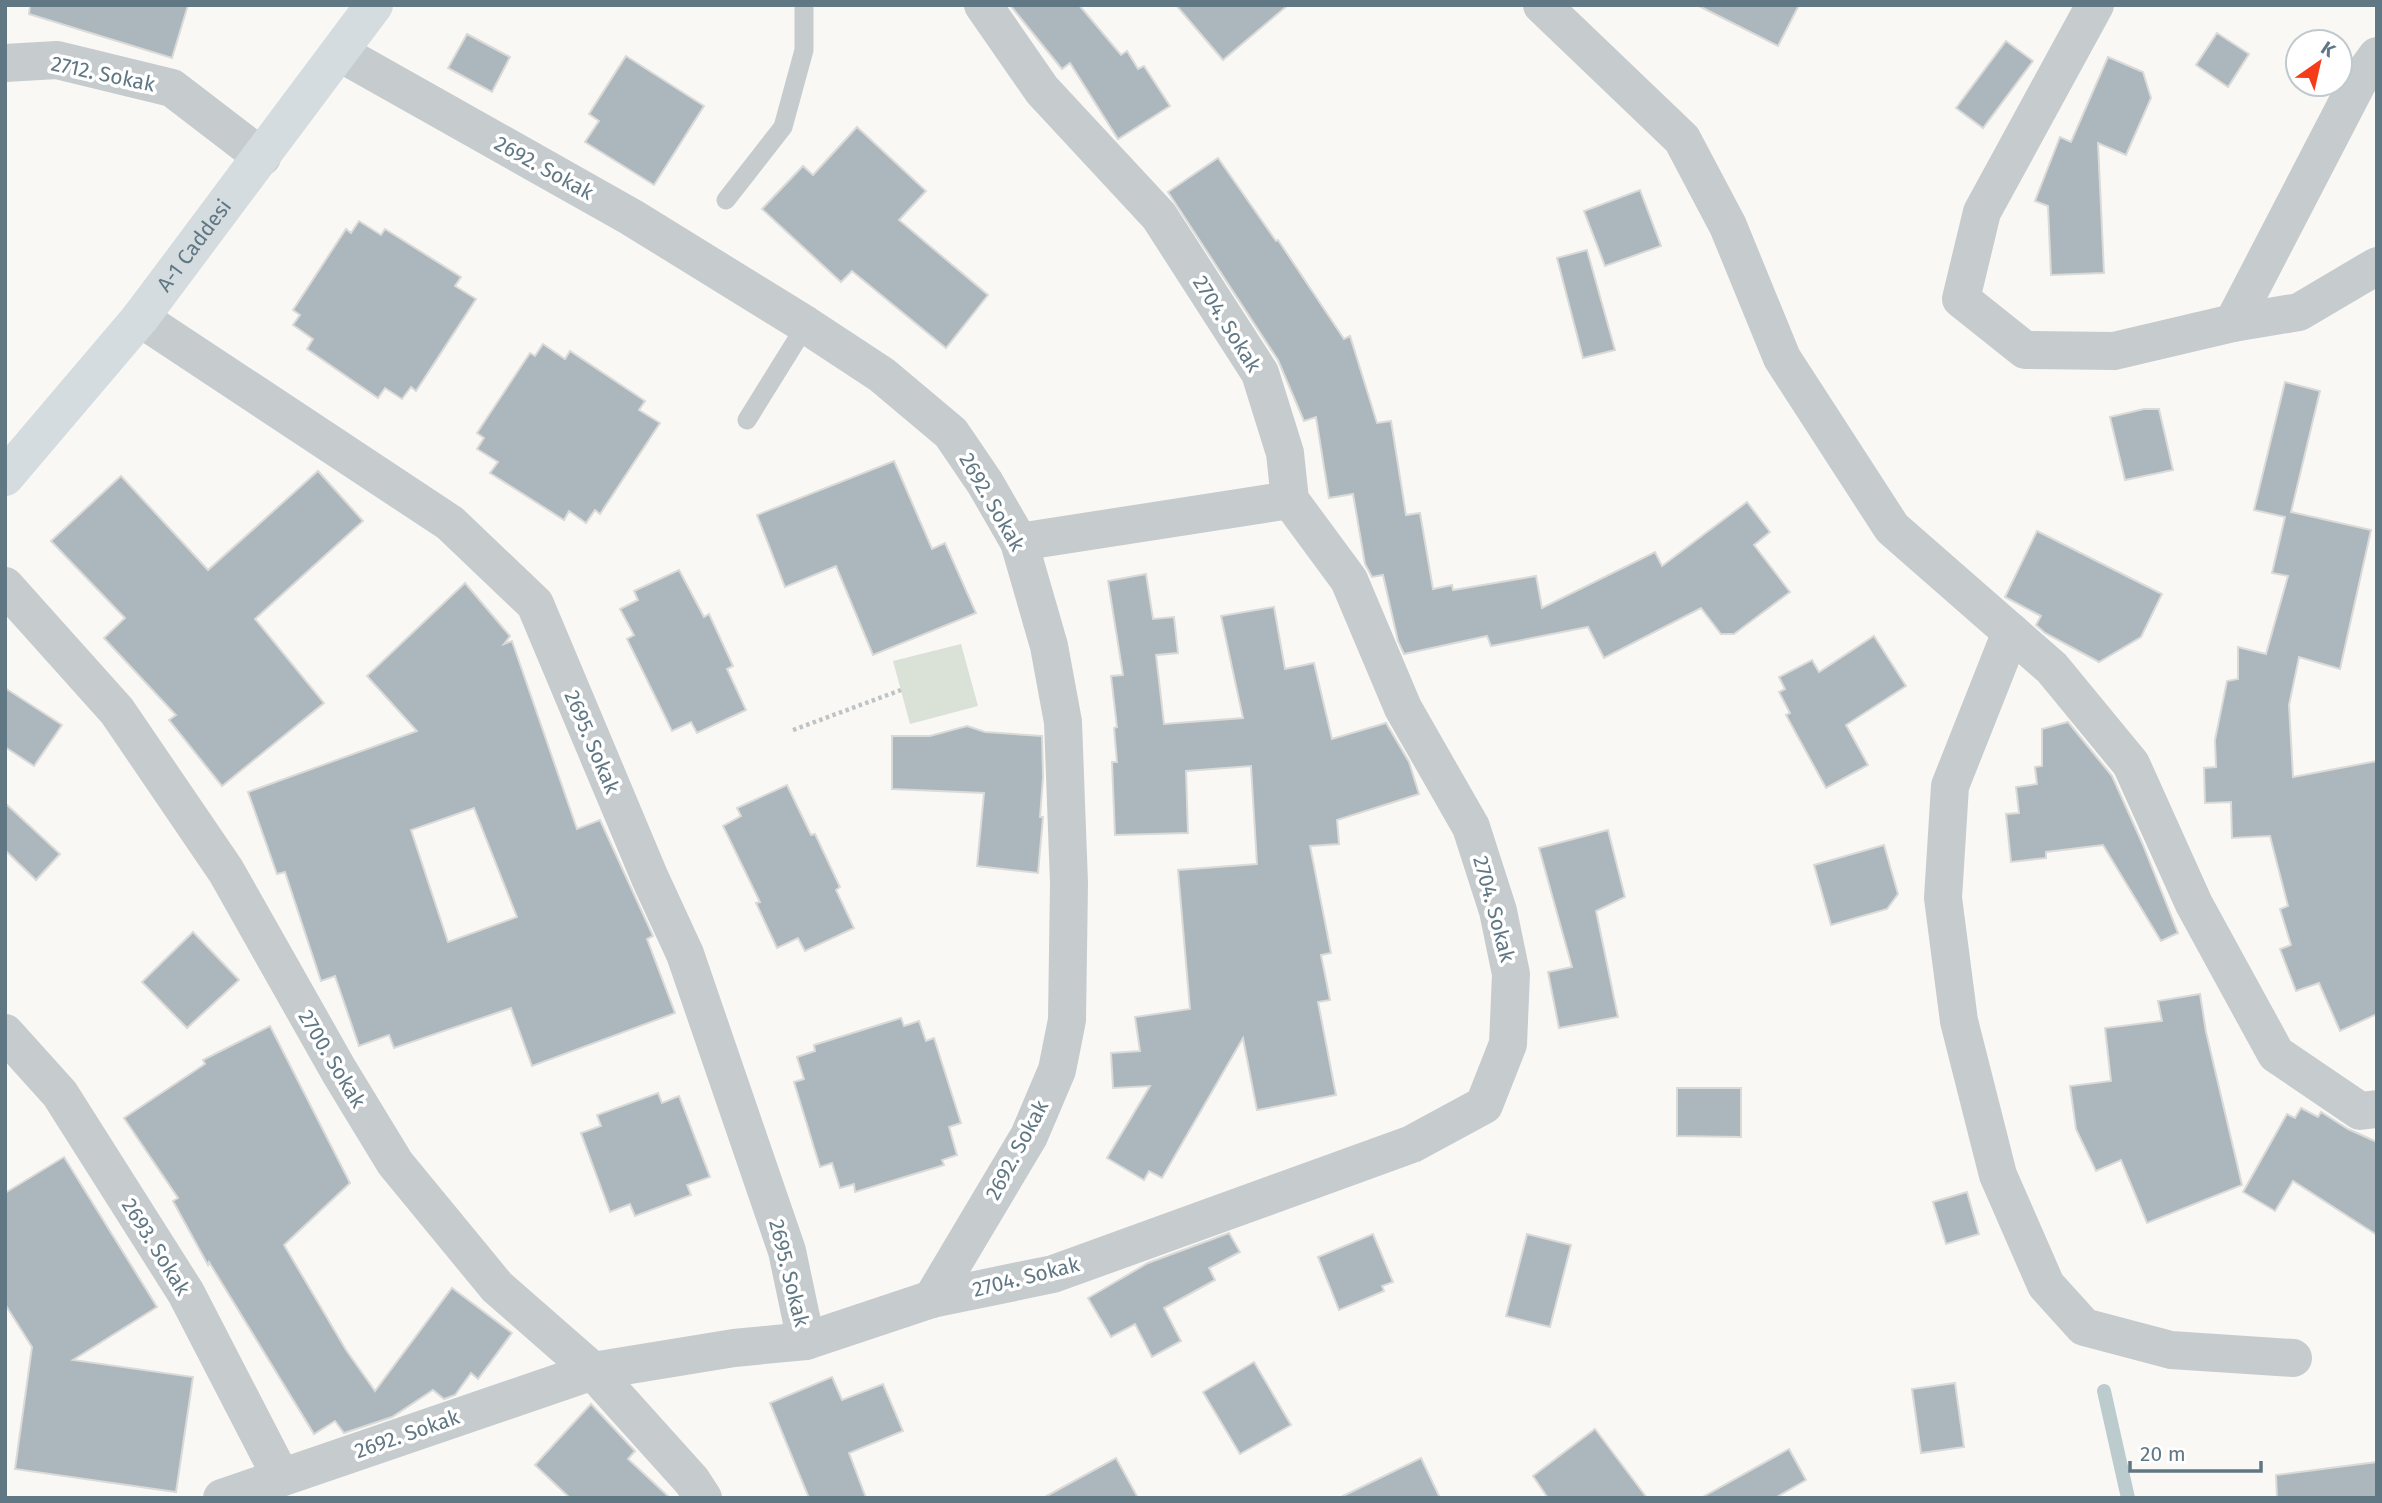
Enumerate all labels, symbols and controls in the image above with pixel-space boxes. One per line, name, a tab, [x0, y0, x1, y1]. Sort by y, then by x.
north arrow	[2284, 28, 2354, 98]
text: K	[2317, 36, 2340, 63]
street label: 2712. Sokak	[49, 50, 158, 98]
street label: 2692. Sokak	[490, 130, 598, 206]
street label: A-1 Caddesi	[151, 194, 237, 297]
street label: 2704. Sokak	[1187, 271, 1267, 377]
street label: 2692. Sokak	[953, 448, 1031, 556]
street label: 2695. Sokak	[559, 686, 626, 798]
street label: 2704. Sokak	[1467, 853, 1521, 965]
street label: 2700. Sokak	[293, 1005, 371, 1113]
street label: 2692. Sokak	[980, 1095, 1054, 1204]
street label: 2693. Sokak	[116, 1194, 196, 1300]
street label: 2695. Sokak	[763, 1217, 815, 1330]
street label: 2704. Sokak	[970, 1251, 1082, 1303]
street label: 2692. Sokak	[351, 1404, 463, 1464]
scale bar	[2130, 1430, 2261, 1474]
text: 20 m	[2140, 1441, 2186, 1467]

